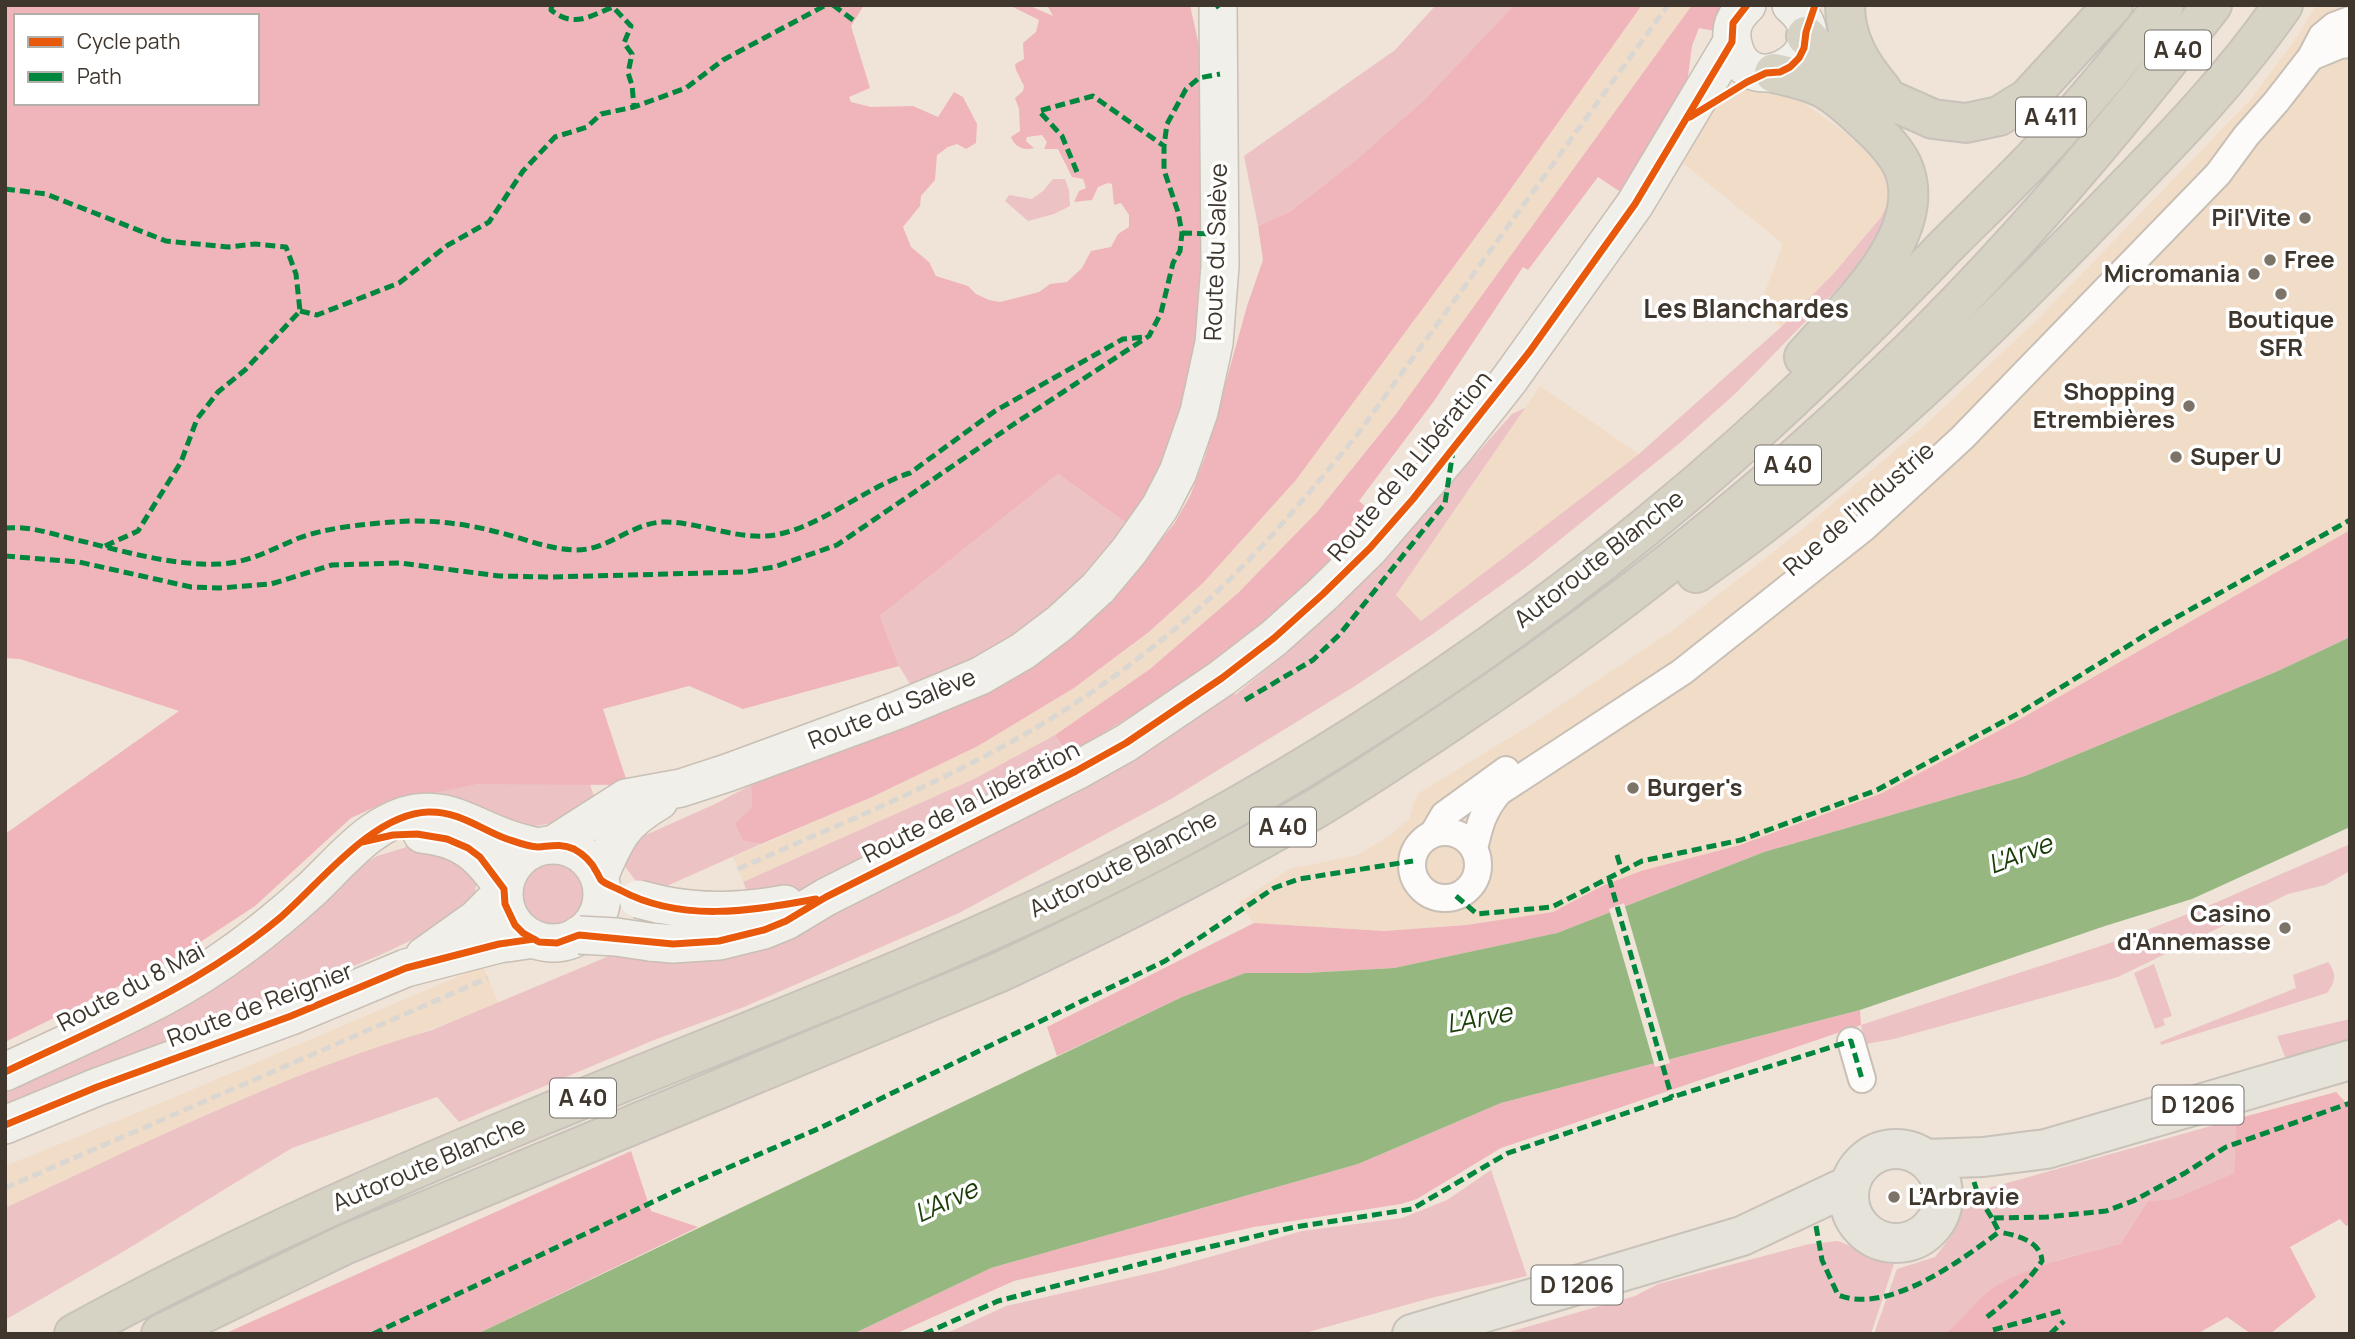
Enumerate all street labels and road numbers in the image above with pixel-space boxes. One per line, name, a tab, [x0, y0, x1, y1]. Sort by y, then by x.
road number: A 40	[2145, 31, 2211, 70]
road number: A 411	[2016, 98, 2086, 136]
street label: Route du Salève	[1195, 163, 1234, 341]
street label: Route de la Libération	[1319, 363, 1498, 567]
street label: Rue de l'Industrie	[1775, 433, 1941, 583]
road number: A 40	[1755, 446, 1821, 485]
street label: Autoroute Blanche	[1506, 481, 1690, 635]
street label: Route du Salève	[803, 659, 980, 756]
street label: Route de la Libération	[856, 732, 1085, 870]
street label: Autoroute Blanche	[1023, 801, 1222, 924]
road number: A 40	[1250, 807, 1316, 846]
street label: Route du 8 Mai	[51, 933, 210, 1038]
street label: Route de Reignier	[162, 953, 357, 1054]
road number: A 40	[550, 1078, 616, 1118]
road number: D 1206	[2152, 1086, 2244, 1124]
street label: Autoroute Blanche	[327, 1107, 530, 1218]
road number: D 1206	[1532, 1266, 1622, 1304]

